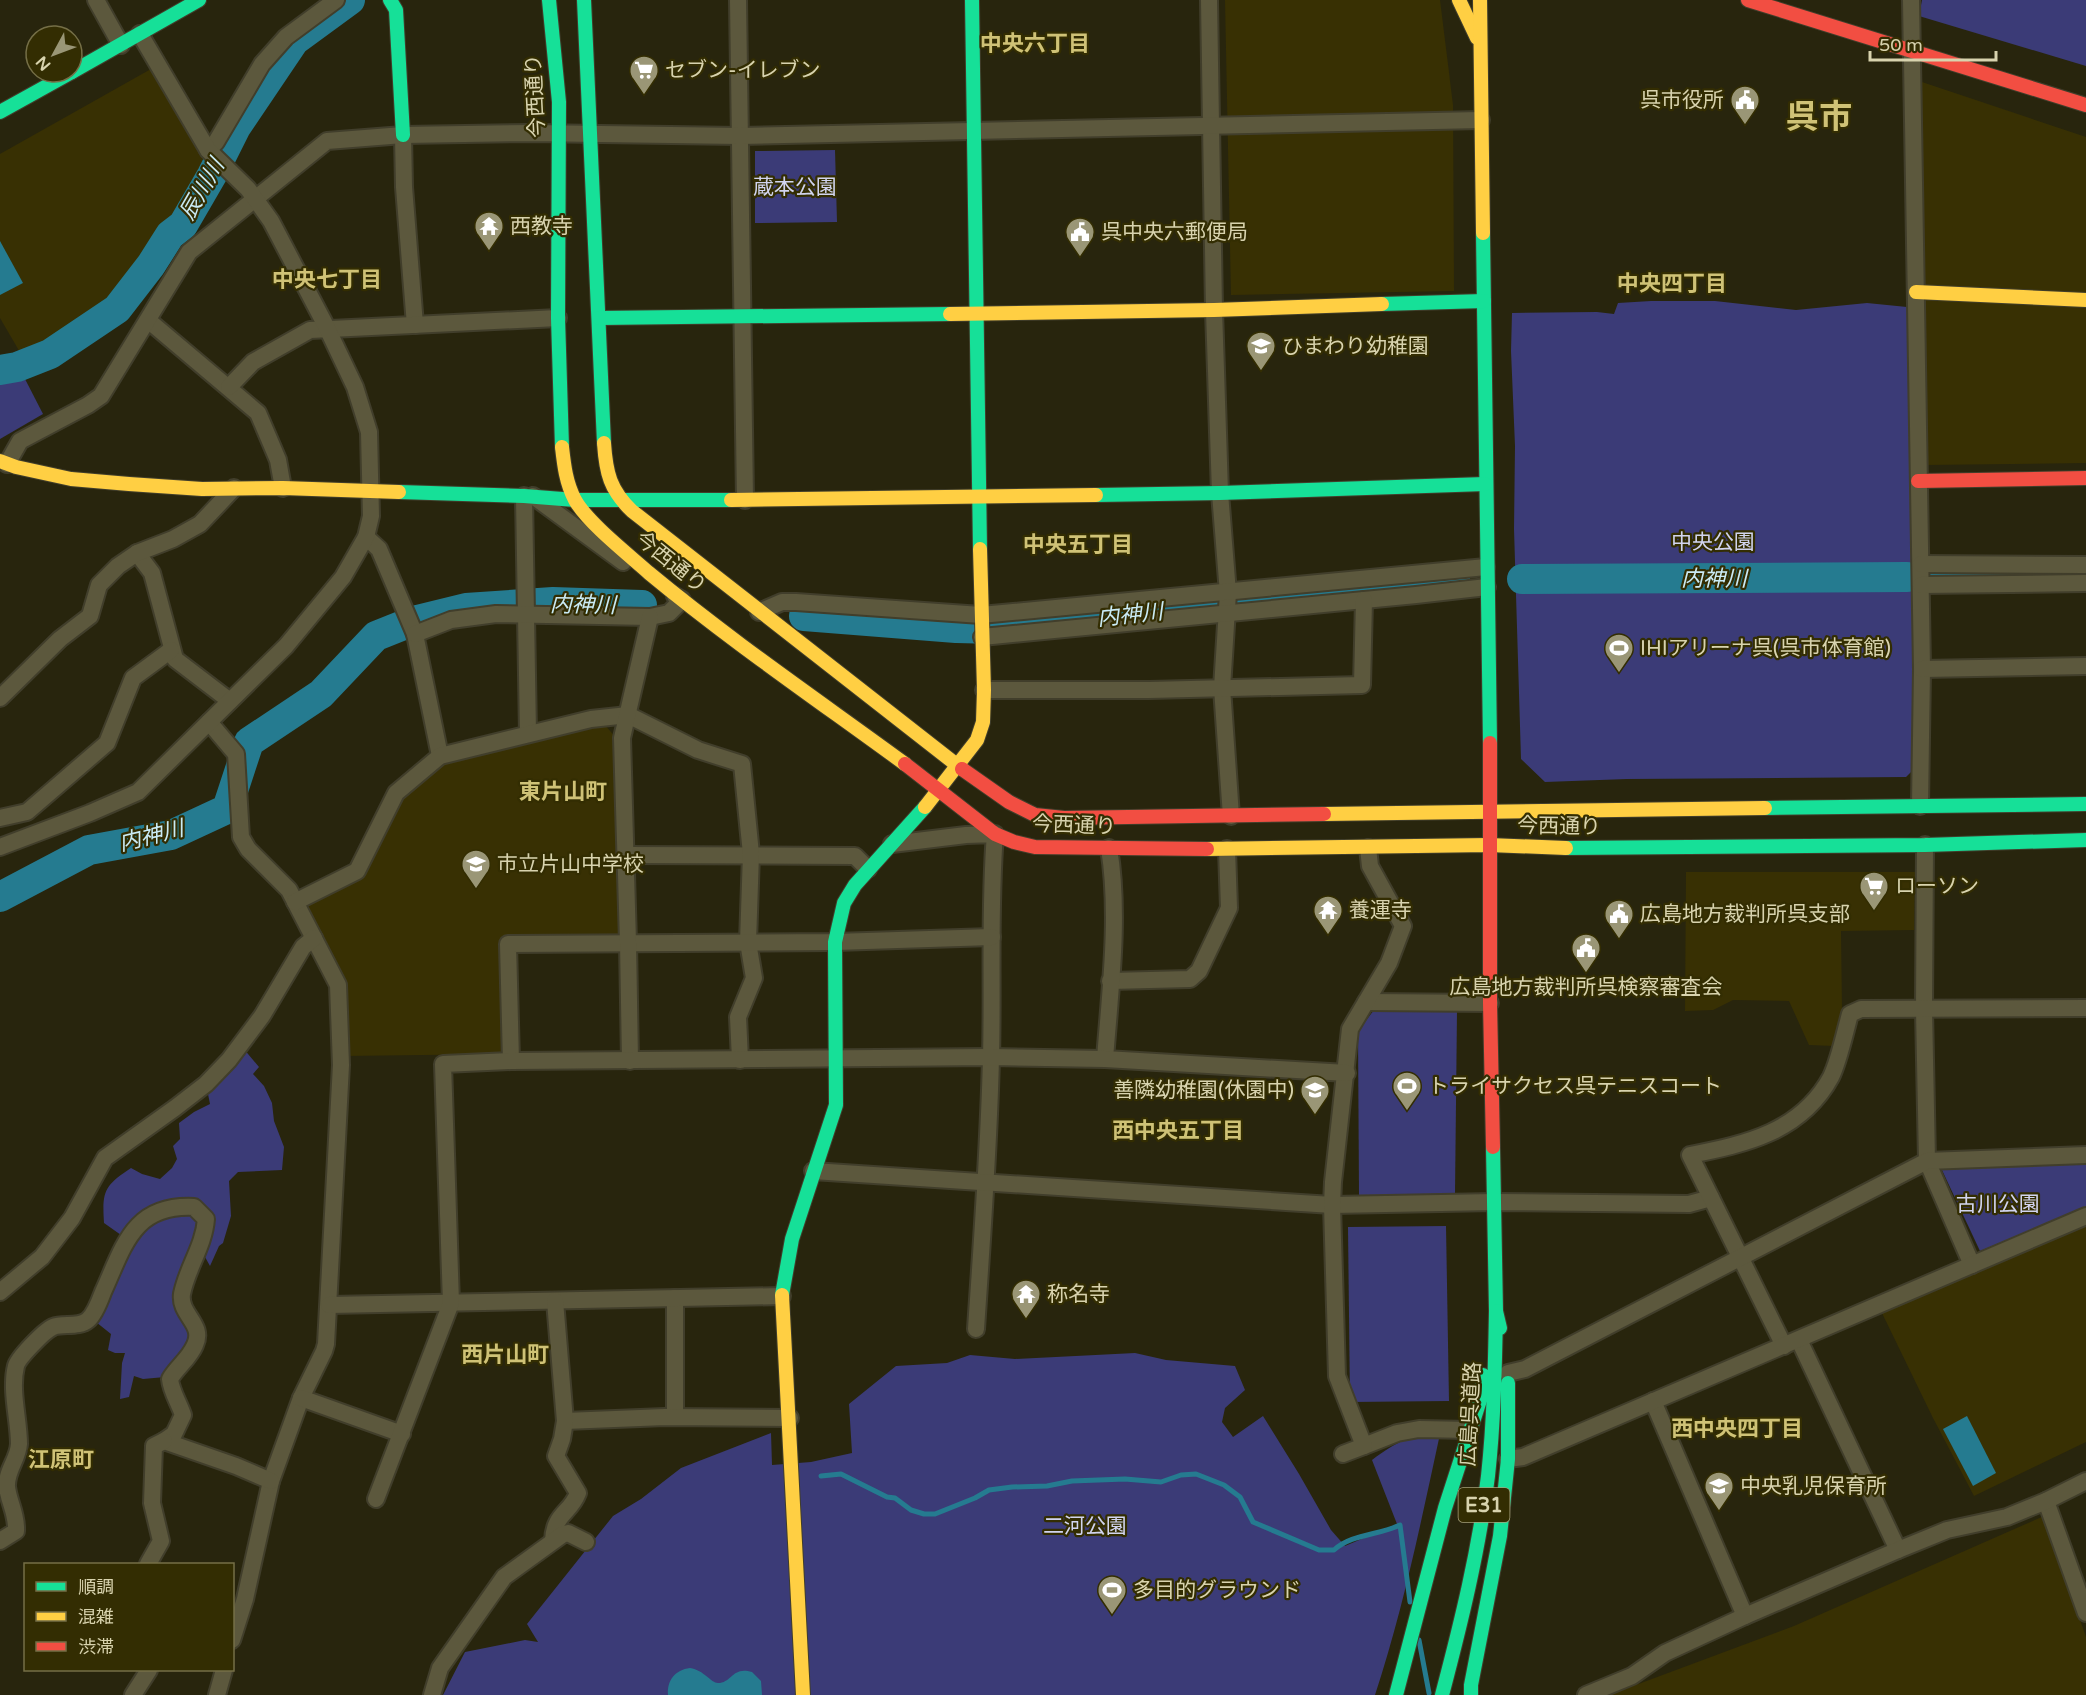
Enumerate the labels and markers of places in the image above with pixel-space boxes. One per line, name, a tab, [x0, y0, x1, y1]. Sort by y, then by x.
supermarket icon: セブン-イレブン	[628, 54, 660, 96]
place label: セブン-イレブン	[665, 58, 821, 83]
public building icon: 呉市役所	[1729, 84, 1761, 126]
place label: 呉市役所	[1640, 88, 1724, 113]
temple icon: 西教寺	[473, 210, 505, 252]
place label: 西教寺	[510, 214, 573, 239]
public building icon: 呉中央六郵便局	[1064, 216, 1096, 258]
place label: 呉中央六郵便局	[1101, 220, 1248, 245]
school or university icon: ひまわり幼稚園	[1245, 330, 1277, 372]
place label: ひまわり幼稚園	[1282, 334, 1429, 359]
sports icon: IHIアリーナ呉(呉市体育館)	[1603, 632, 1635, 674]
place label: IHIアリーナ呉(呉市体育館)	[1640, 636, 1891, 661]
school or university icon: 市立片山中学校	[460, 848, 492, 890]
place label: 市立片山中学校	[497, 852, 644, 877]
supermarket icon: ローソン	[1858, 870, 1890, 912]
place label: ローソン	[1895, 874, 1979, 899]
temple icon: 養運寺	[1312, 894, 1344, 936]
place label: 養運寺	[1349, 898, 1412, 923]
public building icon: 広島地方裁判所呉支部	[1603, 898, 1635, 940]
place label: 広島地方裁判所呉支部	[1640, 902, 1850, 927]
public building icon: 広島地方裁判所呉検察審査会	[1570, 932, 1602, 974]
place label: 広島地方裁判所呉検察審査会	[1450, 975, 1723, 1000]
sports icon: トライサクセス呉テニスコート	[1391, 1070, 1423, 1112]
school or university icon: 善隣幼稚園(休園中)	[1299, 1074, 1331, 1116]
place label: トライサクセス呉テニスコート	[1428, 1074, 1722, 1099]
place label: 善隣幼稚園(休園中)	[1113, 1078, 1294, 1103]
temple icon: 称名寺	[1010, 1278, 1042, 1320]
place label: 称名寺	[1047, 1282, 1110, 1307]
school or university icon: 中央乳児保育所	[1703, 1470, 1735, 1512]
place label: 中央乳児保育所	[1740, 1474, 1887, 1499]
sports icon: 多目的グラウンド	[1096, 1574, 1128, 1616]
place label: 多目的グラウンド	[1133, 1578, 1301, 1603]

